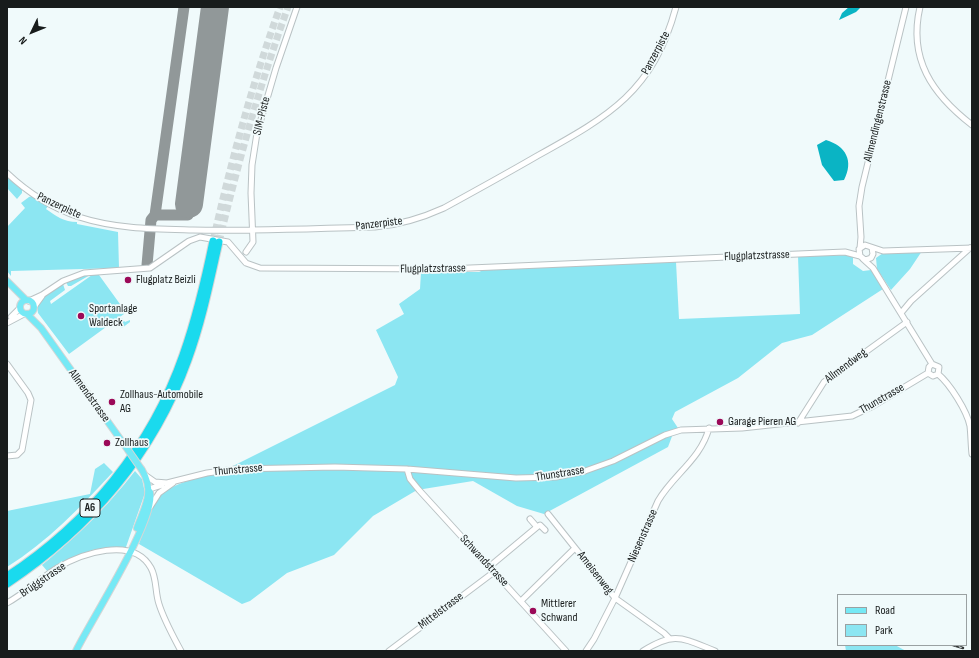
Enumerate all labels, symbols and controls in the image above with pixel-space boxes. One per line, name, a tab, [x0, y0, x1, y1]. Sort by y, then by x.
north arrow	[12, 12, 52, 52]
street label: Panzerpiste	[639, 29, 673, 77]
text: N	[16, 34, 30, 47]
street label: Allmendingenstrasse	[861, 79, 895, 163]
street label: SIM-Piste	[250, 95, 274, 137]
street label: Panzerpiste	[35, 190, 83, 222]
street label: Panzerpiste	[355, 214, 403, 234]
street label: Flugplatzstrasse	[724, 248, 790, 264]
street label: Flugplatzstrasse	[400, 261, 466, 277]
place label: Flugplatz Beizli	[136, 273, 196, 287]
marker: Flugplatz Beizli	[123, 275, 133, 285]
place label: Sportanlage Waldeck	[89, 302, 137, 330]
marker: Sportanlage Waldeck	[76, 311, 86, 321]
street label: Allmendweg	[822, 346, 870, 386]
street label: Allmendstrasse	[65, 367, 113, 425]
street label: Thunstrasse	[857, 380, 907, 418]
place label: Zollhaus-Automobile AG	[120, 388, 203, 416]
marker: Zollhaus-Automobile AG	[107, 397, 117, 407]
place label: Garage Pieren AG	[728, 415, 796, 429]
marker: Garage Pieren AG	[715, 417, 725, 427]
place label: Zollhaus	[115, 436, 148, 450]
marker: Zollhaus	[102, 438, 112, 448]
street label: Thunstrasse	[213, 461, 263, 479]
street label: Thunstrasse	[535, 463, 585, 485]
road number: A6	[80, 499, 100, 517]
street label: Niesenstrasse	[625, 507, 661, 565]
street label: Schwandstrasse	[456, 532, 512, 590]
street label: Ameisenweg	[574, 549, 616, 597]
street label: Brüggstrasse	[17, 559, 69, 601]
street label: Mittelstrasse	[416, 589, 466, 633]
legend	[837, 594, 967, 646]
place label: Mittlerer Schwand	[541, 597, 577, 625]
text: Road	[875, 603, 895, 618]
marker: Mittlerer Schwand	[528, 606, 538, 616]
text: Park	[875, 623, 893, 638]

